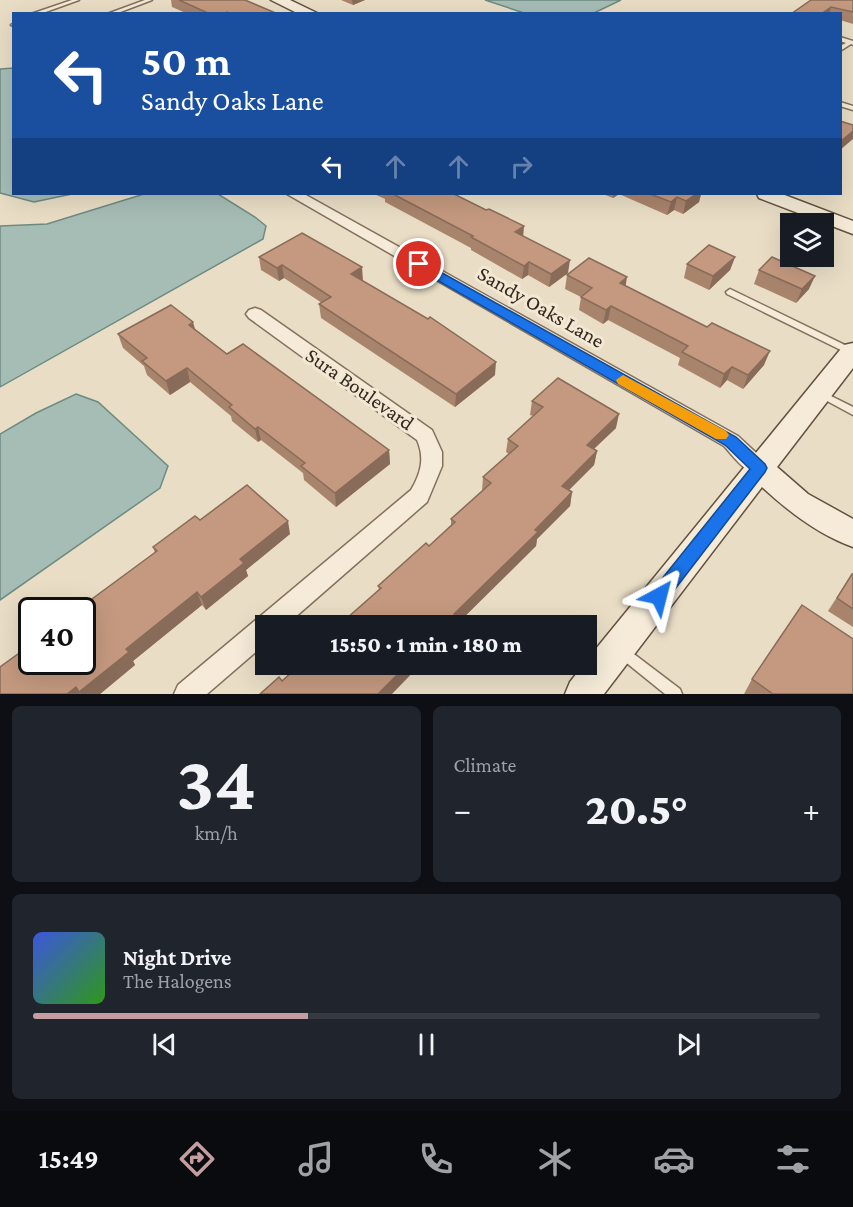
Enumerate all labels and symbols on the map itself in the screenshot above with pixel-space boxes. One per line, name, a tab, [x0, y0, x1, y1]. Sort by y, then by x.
pin	[393, 238, 444, 289]
street label: Sandy Oaks Lane	[473, 261, 609, 353]
street label: Sura Boulevard	[301, 343, 419, 435]
position arrow	[627, 564, 691, 628]
speed limit sign: 40	[18, 597, 96, 675]

